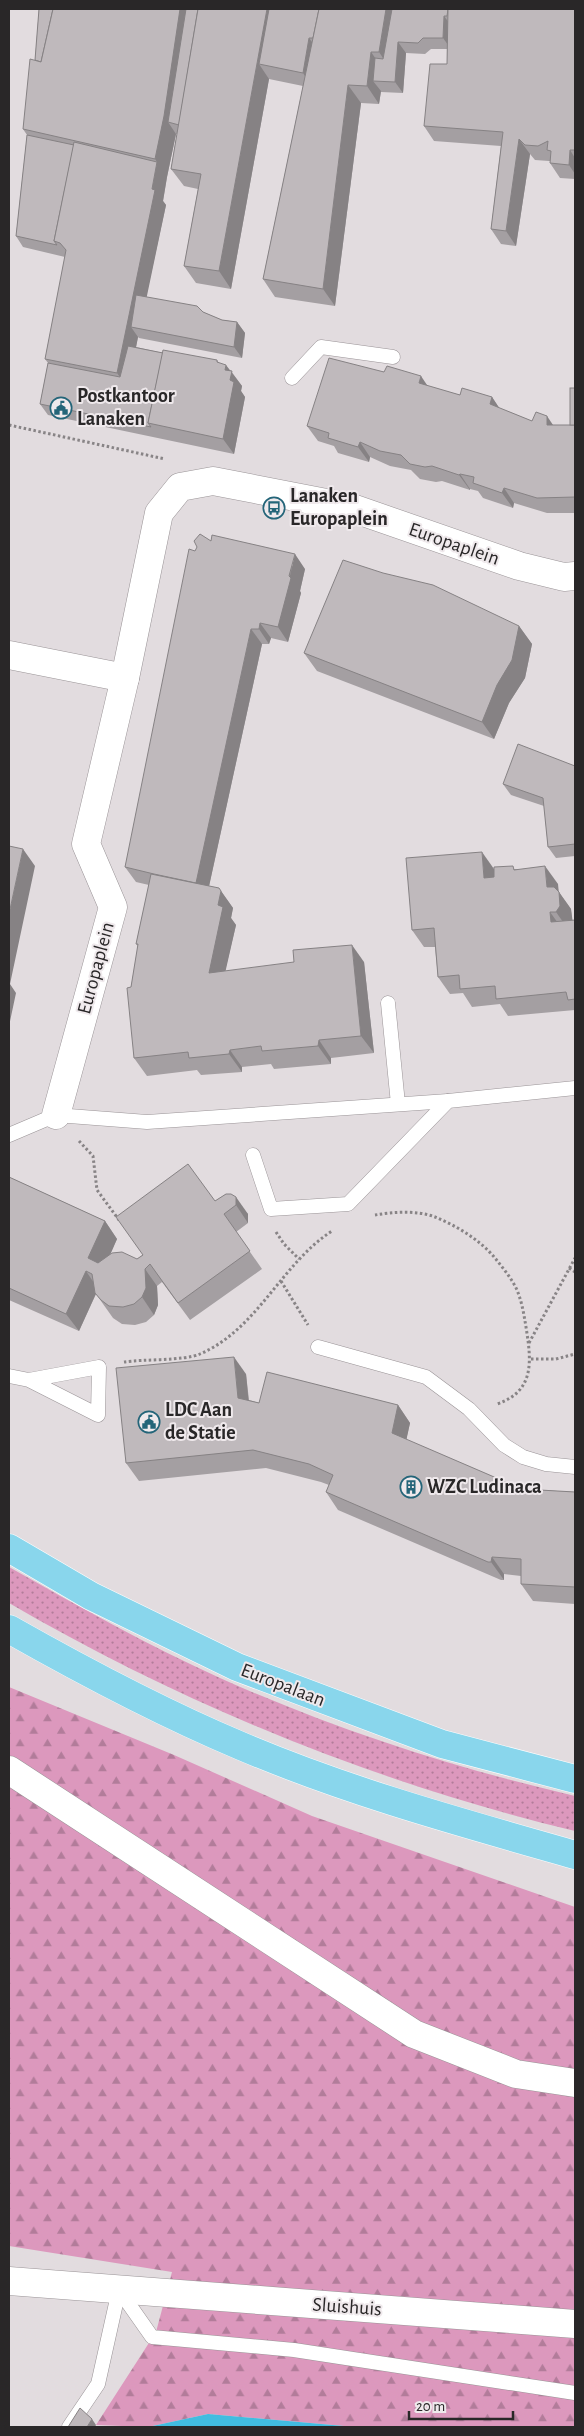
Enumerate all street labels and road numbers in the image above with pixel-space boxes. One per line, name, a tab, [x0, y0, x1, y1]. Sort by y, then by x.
street label: Europaplein	[406, 519, 502, 569]
street label: Europaplein	[74, 920, 118, 1016]
street label: Europalaan	[238, 1660, 328, 1710]
street label: Sluishuis	[312, 2295, 382, 2319]

